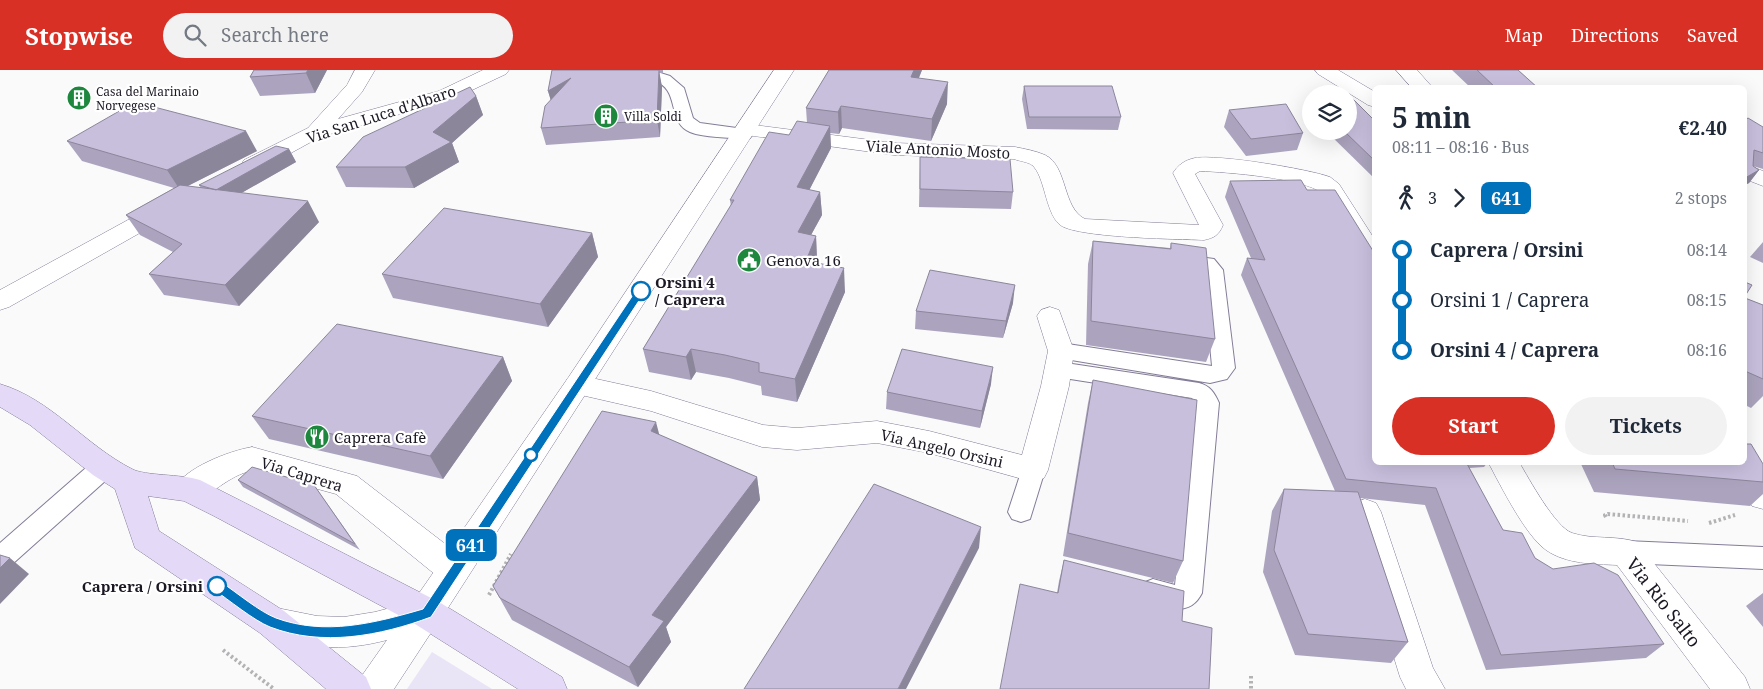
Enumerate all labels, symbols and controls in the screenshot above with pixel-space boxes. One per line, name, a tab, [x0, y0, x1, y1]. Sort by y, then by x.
search box	[163, 13, 513, 58]
text: Stopwise	[25, 19, 133, 52]
icon: search	[181, 21, 209, 49]
text: Search here	[221, 22, 329, 48]
text: Map	[1505, 23, 1543, 47]
text: Directions	[1571, 23, 1659, 47]
text: Saved	[1687, 23, 1738, 47]
street label: Via San Luca d'Albaro	[304, 80, 458, 148]
place label: Casa del Marinaio Norvegese	[96, 83, 199, 114]
building icon: Casa del Marinaio Norvegese	[66, 85, 92, 111]
map controls	[1302, 85, 1357, 140]
button: layers	[1302, 85, 1357, 140]
text: 5 min	[1392, 98, 1471, 136]
building icon: Villa Soldi	[593, 103, 619, 129]
place label: Villa Soldi	[624, 108, 682, 125]
text: €2.40	[1679, 115, 1727, 141]
street label: Viale Antonio Mosto	[865, 135, 1011, 163]
text: 08:11 – 08:16 · Bus	[1392, 136, 1529, 158]
icon: walk	[1392, 184, 1420, 212]
icon: forward	[1445, 184, 1473, 212]
text: 641	[1491, 186, 1521, 210]
text: 3	[1428, 187, 1437, 209]
text: 2 stops	[1675, 187, 1727, 209]
text: Caprera / Orsini	[1430, 237, 1584, 263]
text: 08:14	[1687, 239, 1727, 261]
public building icon: Genova 16	[736, 247, 762, 273]
place label: Genova 16	[766, 250, 841, 270]
place label: Orsini 4 / Caprera	[655, 272, 725, 309]
marker: Orsini 4 / Caprera	[631, 281, 651, 301]
text: Orsini 1 / Caprera	[1430, 287, 1589, 313]
text: 08:15	[1687, 289, 1727, 311]
text: Orsini 4 / Caprera	[1430, 337, 1599, 363]
text: 08:16	[1687, 339, 1727, 361]
button: Start	[1392, 397, 1555, 455]
button: Tickets	[1565, 397, 1727, 455]
restaurant icon: Caprera Cafè	[304, 424, 330, 450]
street label: Via Angelo Orsini	[879, 424, 1005, 472]
place label: Caprera Cafè	[334, 427, 426, 447]
unlabelled marker	[524, 448, 538, 462]
street label: Via Caprera	[259, 452, 345, 496]
line badge: 641	[442, 529, 500, 561]
text: 641	[456, 533, 486, 557]
street label: Via Rio Salto	[1621, 552, 1707, 652]
place label: Caprera / Orsini	[82, 576, 204, 596]
marker: Caprera / Orsini	[207, 576, 227, 596]

